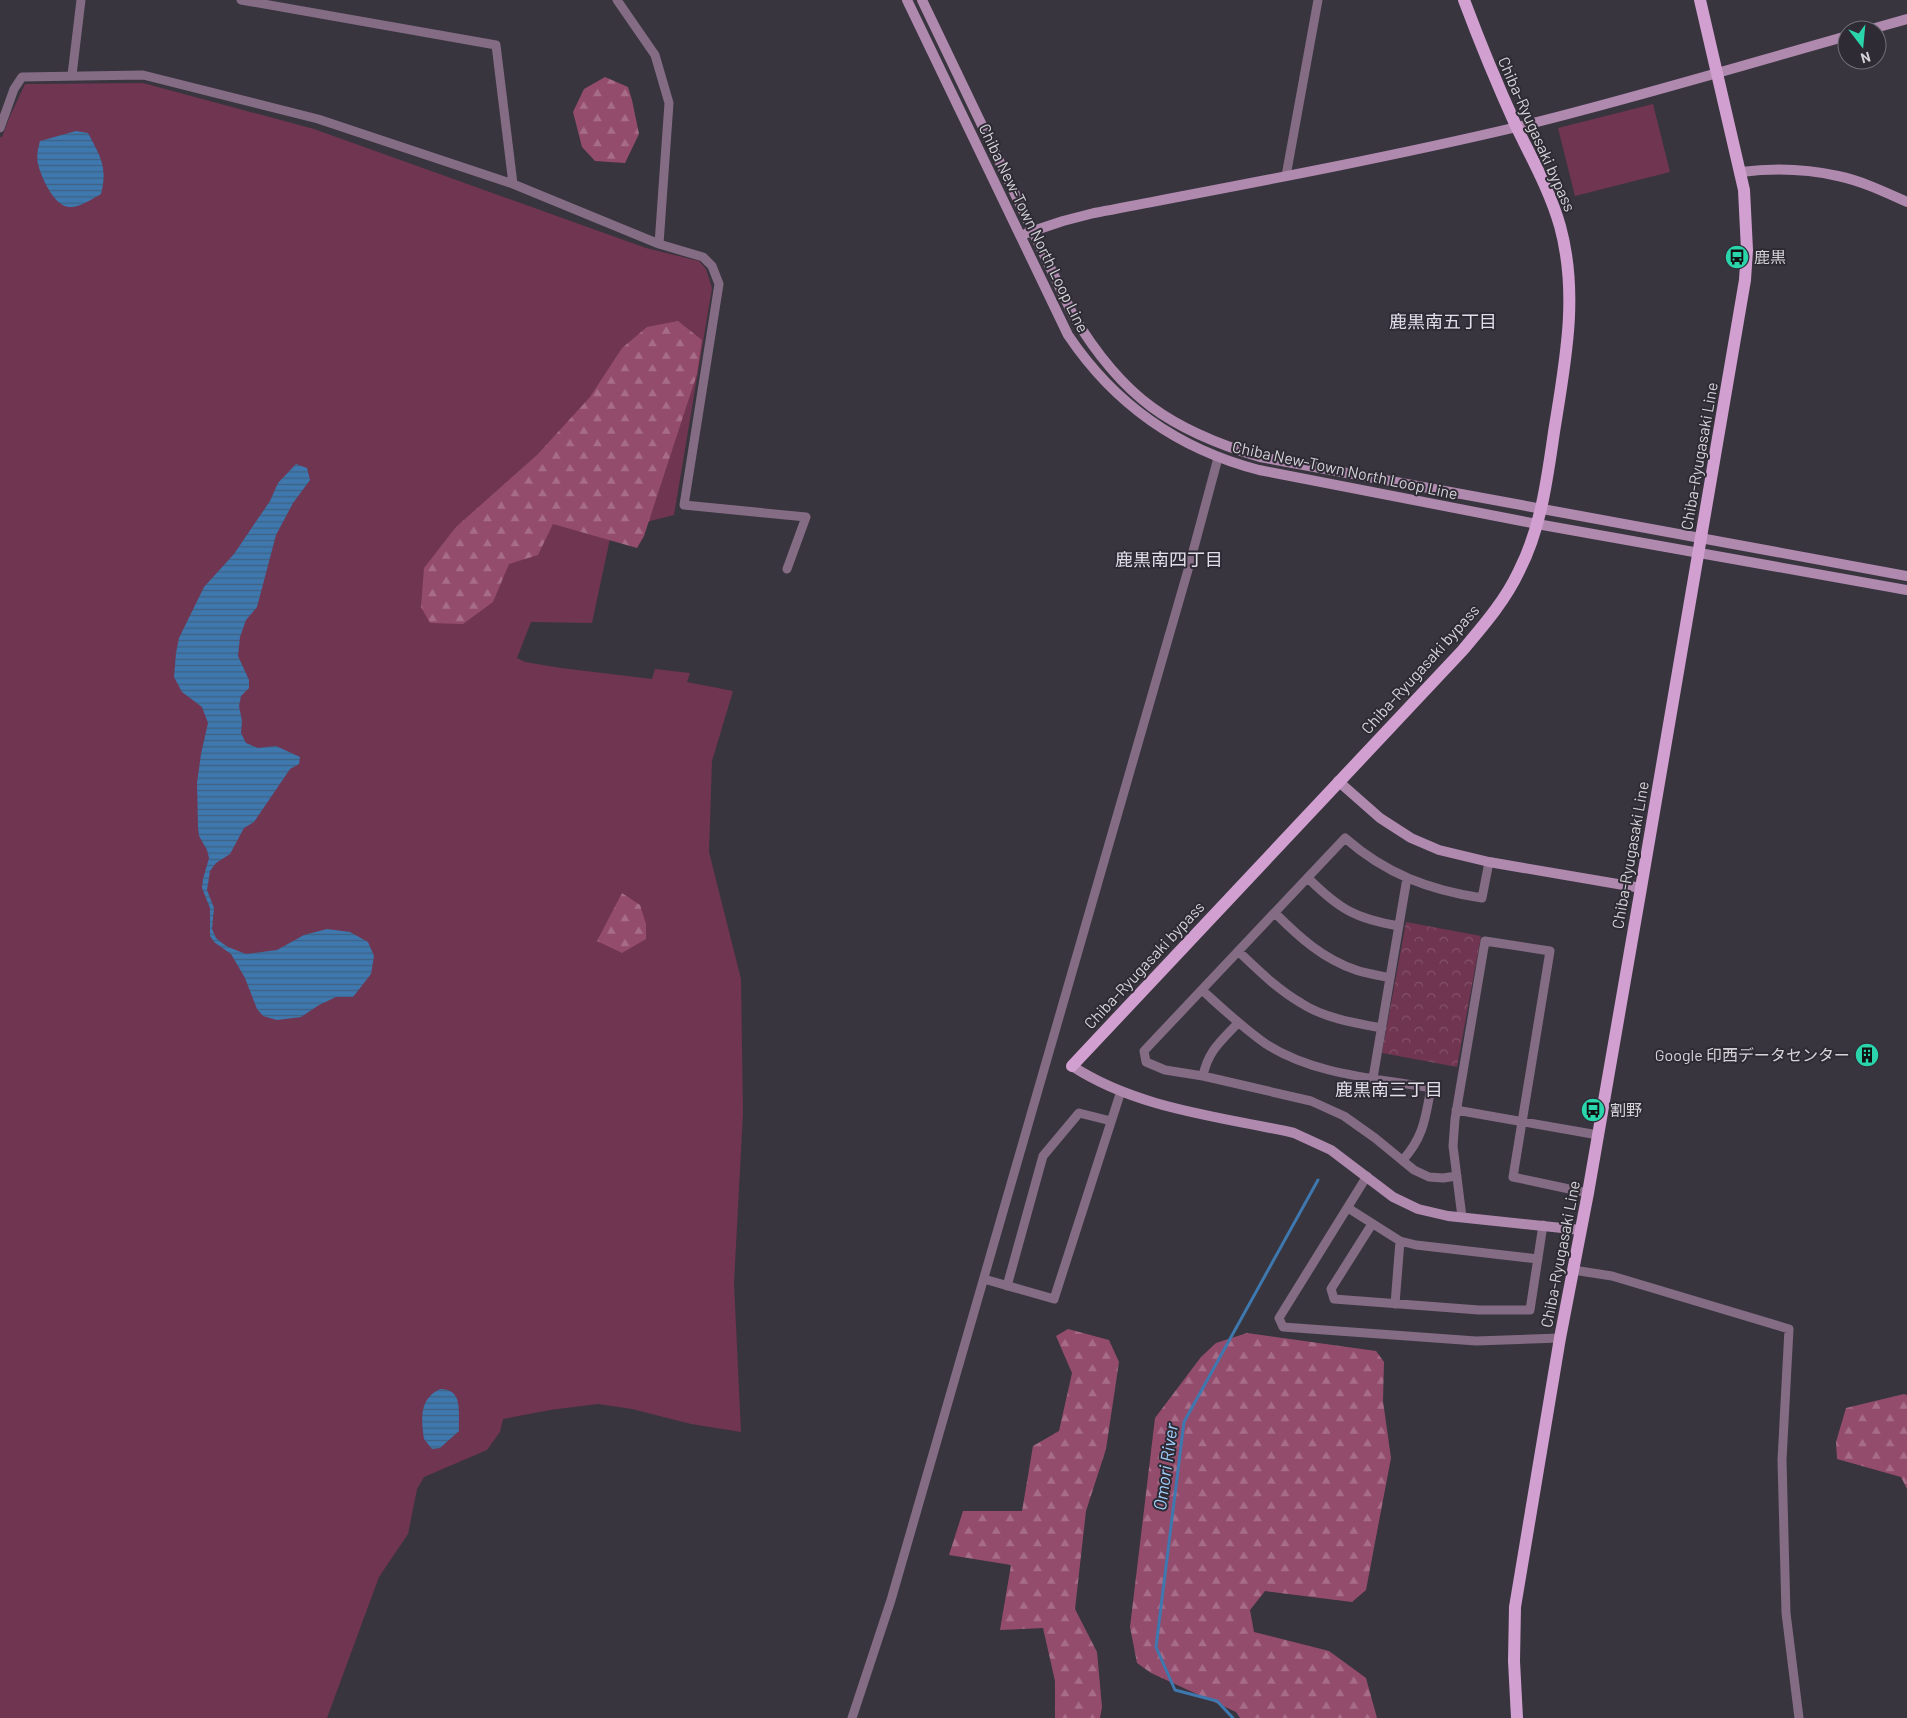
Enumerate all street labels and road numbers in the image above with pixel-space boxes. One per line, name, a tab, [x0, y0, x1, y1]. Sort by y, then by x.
street label: Chiba-Ryugasaki bypass	[1495, 53, 1580, 214]
street label: Chiba New-Town North Loop Line	[975, 120, 1093, 335]
street label: Chiba-Ryugasaki Line	[1676, 381, 1721, 531]
street label: Chiba New-Town North Loop Line	[1231, 436, 1460, 503]
street label: Chiba-Ryugasaki bypass	[1357, 600, 1483, 737]
street label: Chiba-Ryugasaki Line	[1607, 780, 1652, 930]
street label: Chiba-Ryugasaki bypass	[1080, 897, 1208, 1032]
street label: Chiba-Ryugasaki Line	[1536, 1179, 1583, 1329]

